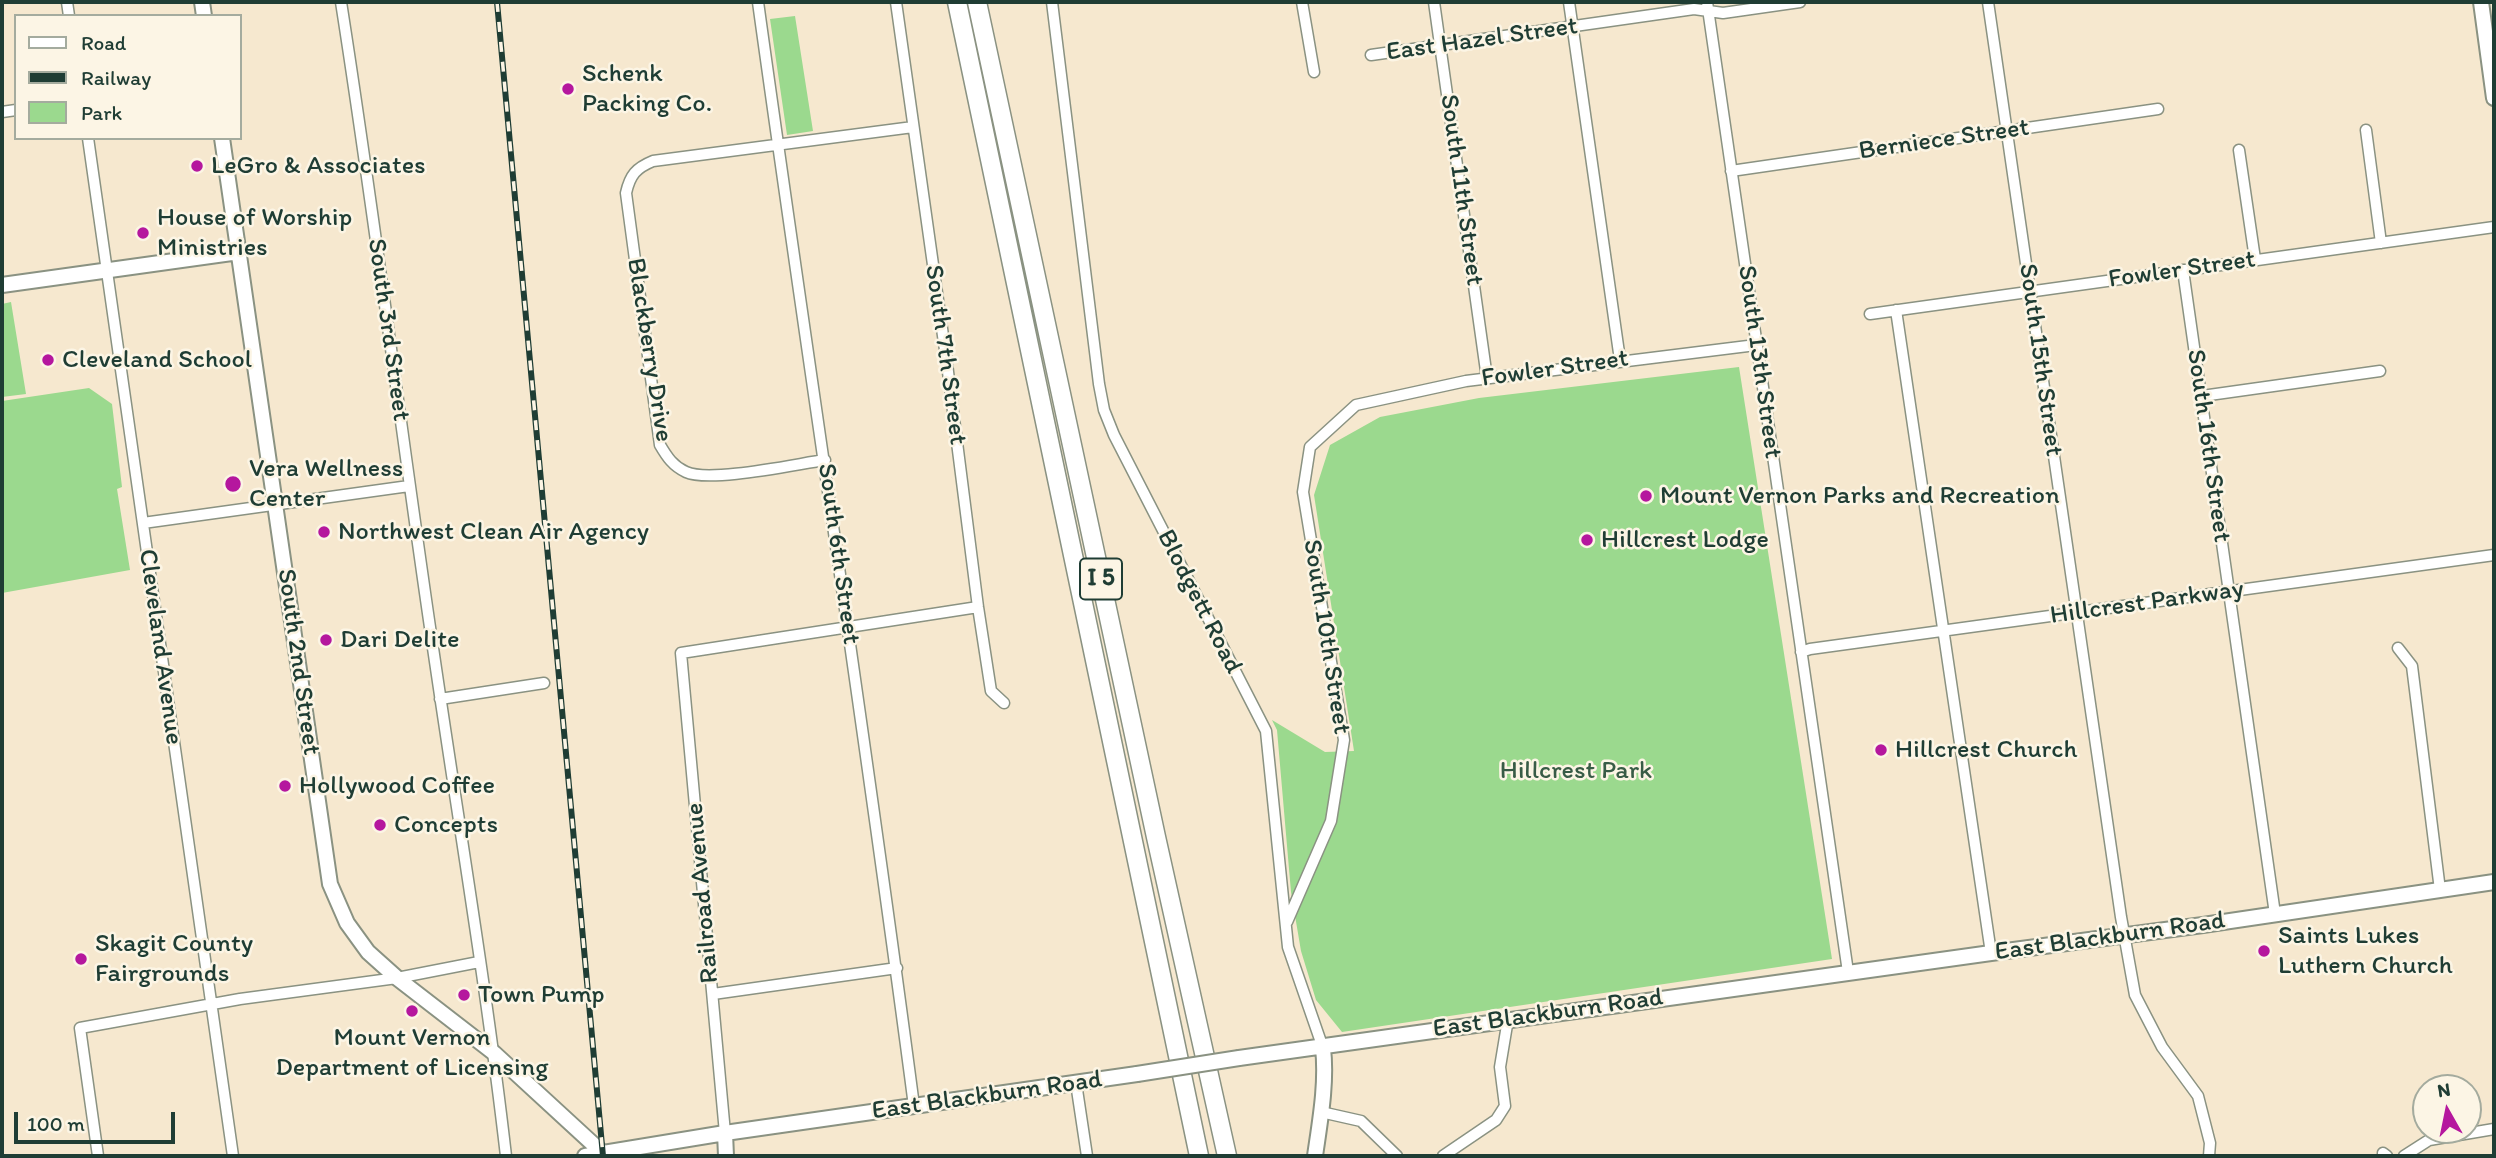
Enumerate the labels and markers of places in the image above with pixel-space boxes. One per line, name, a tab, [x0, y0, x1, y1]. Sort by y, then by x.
place label: Schenk Packing Co.	[582, 58, 712, 119]
marker: Schenk Packing Co.	[560, 81, 576, 97]
place label: LeGro & Associates	[211, 150, 426, 182]
marker: LeGro & Associates	[189, 158, 205, 174]
place label: House of Worship Ministries	[157, 202, 352, 264]
marker: House of Worship Ministries	[135, 225, 151, 241]
place label: Cleveland School	[62, 344, 252, 376]
marker: Cleveland School	[40, 352, 56, 368]
place label: Vera Wellness Center	[249, 453, 403, 514]
marker: Vera Wellness Center	[223, 474, 243, 494]
place label: Mount Vernon Parks and Recreation	[1660, 480, 2060, 512]
marker: Mount Vernon Parks and Recreation	[1638, 488, 1654, 504]
place label: Northwest Clean Air Agency	[338, 516, 649, 548]
marker: Northwest Clean Air Agency	[316, 524, 332, 540]
place label: Hillcrest Lodge	[1601, 524, 1769, 556]
marker: Hillcrest Lodge	[1579, 532, 1595, 548]
place label: Dari Delite	[340, 624, 459, 656]
marker: Dari Delite	[318, 632, 334, 648]
place label: Hillcrest Church	[1895, 734, 2077, 766]
marker: Hillcrest Church	[1873, 742, 1889, 758]
place label: Hollywood Coffee	[299, 770, 495, 802]
marker: Hollywood Coffee	[277, 778, 293, 794]
place label: Concepts	[394, 809, 498, 841]
marker: Concepts	[372, 817, 388, 833]
place label: Saints Lukes Luthern Church	[2278, 920, 2453, 982]
place label: Skagit County Fairgrounds	[95, 928, 253, 990]
marker: Saints Lukes Luthern Church	[2256, 943, 2272, 959]
marker: Skagit County Fairgrounds	[73, 951, 89, 967]
place label: Town Pump	[478, 979, 605, 1011]
marker: Town Pump	[456, 987, 472, 1003]
marker: Mount Vernon Department of Licensing	[404, 1003, 420, 1019]
place label: Mount Vernon Department of Licensing	[276, 1022, 548, 1084]

